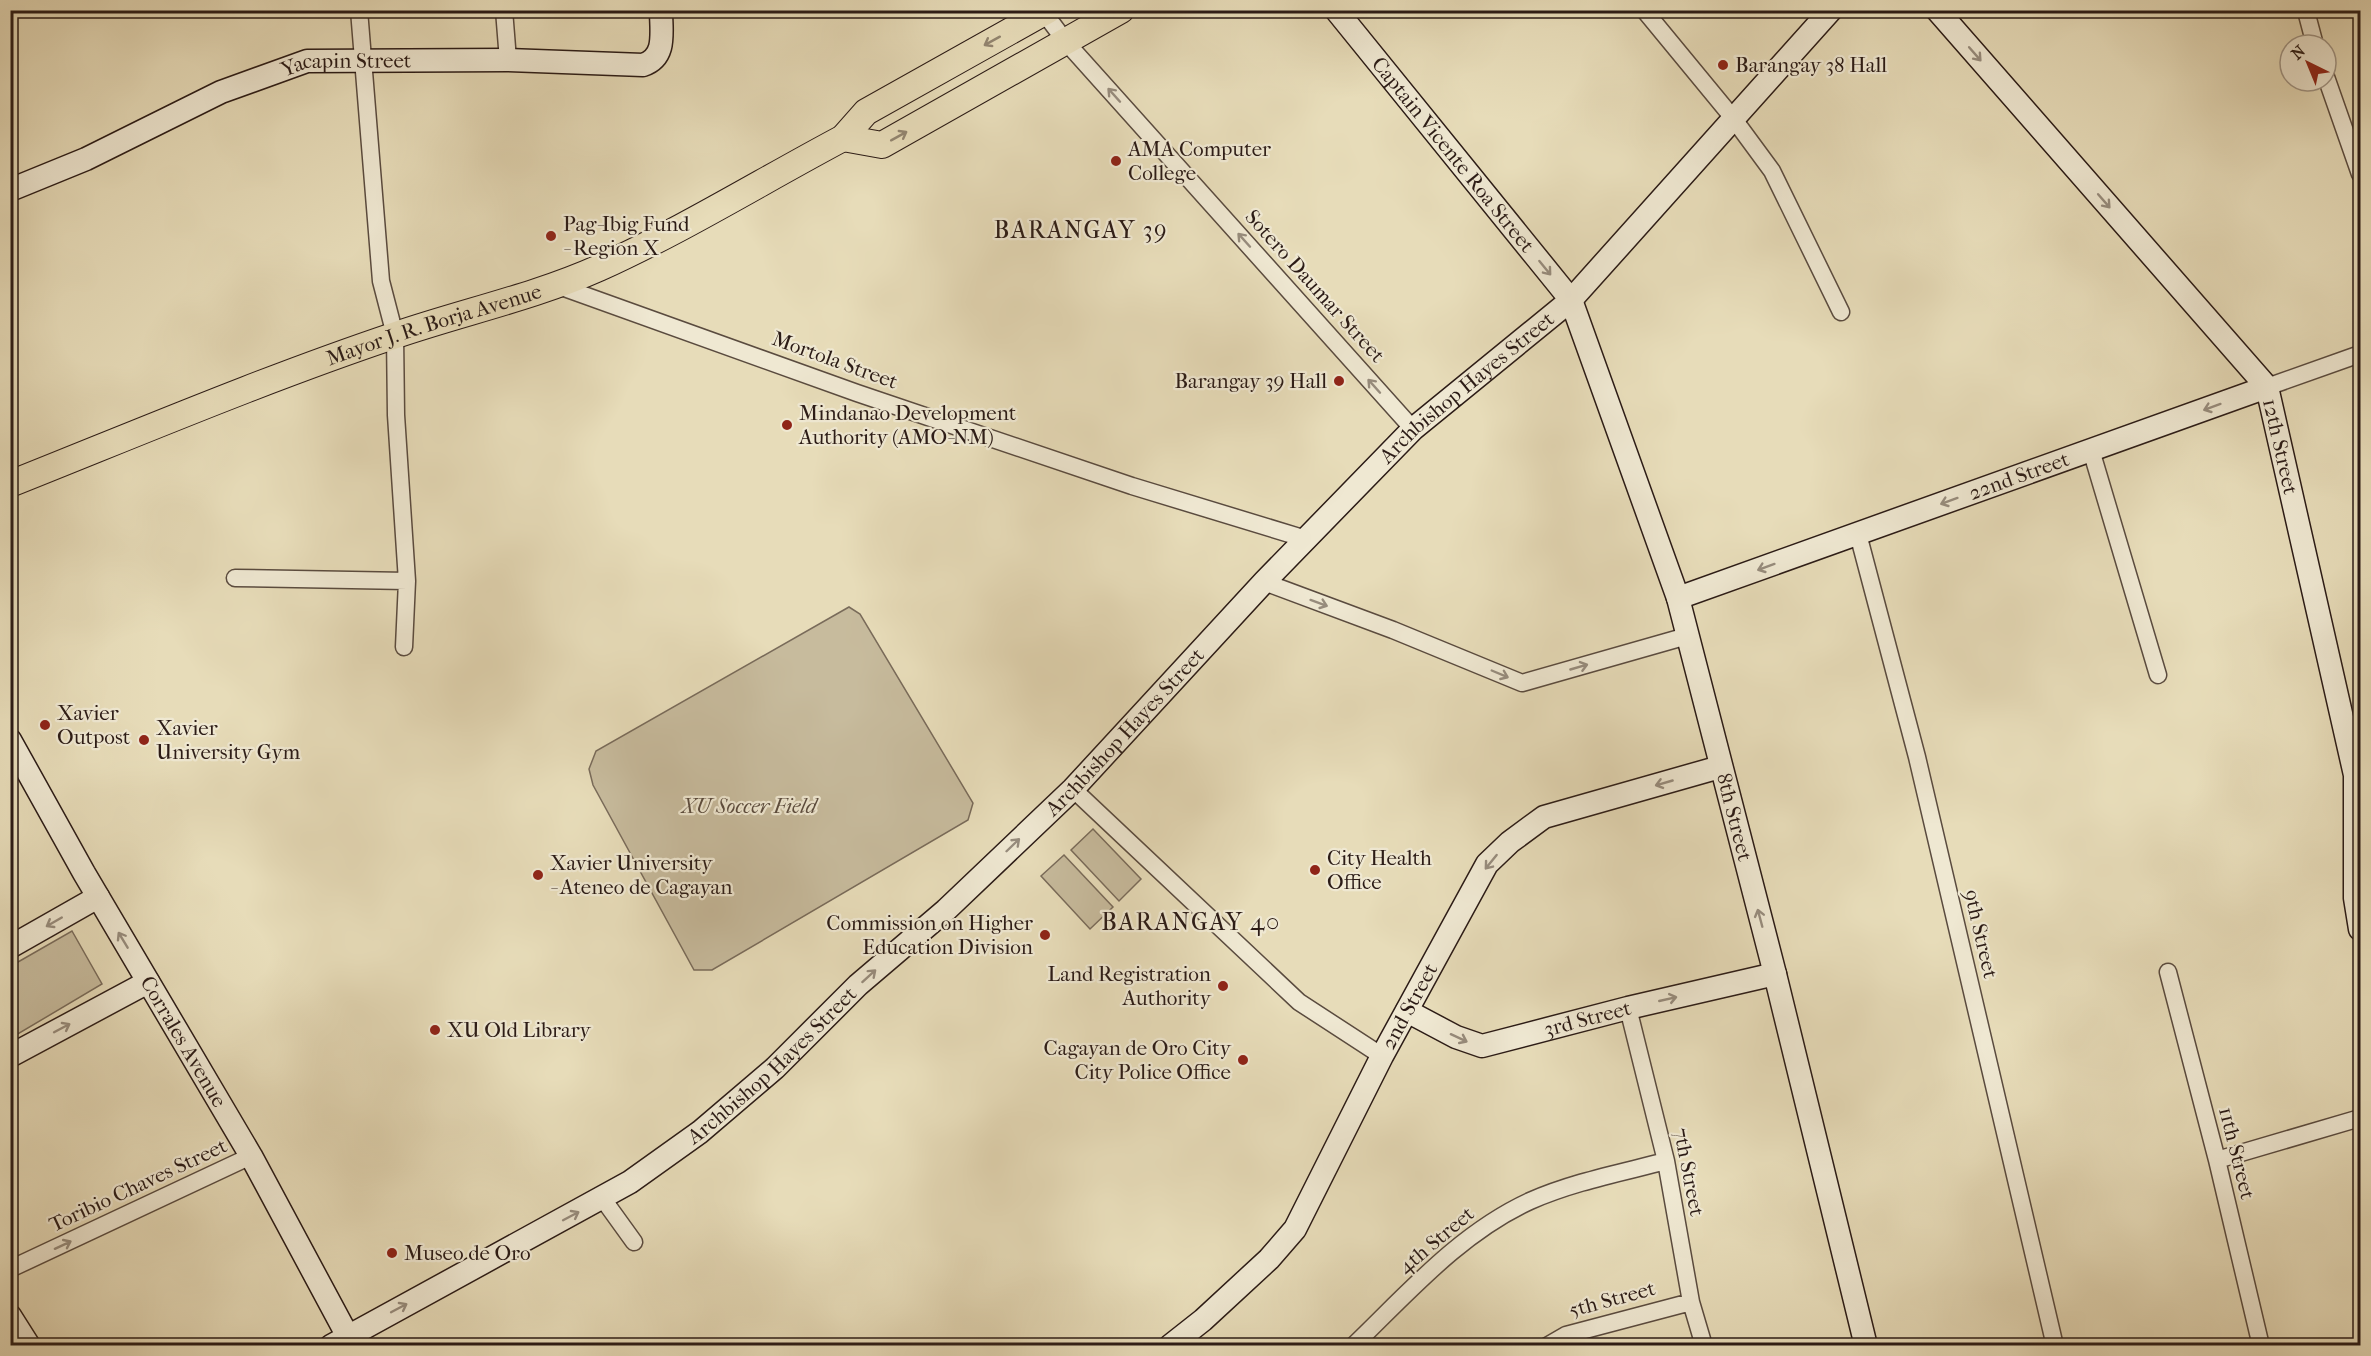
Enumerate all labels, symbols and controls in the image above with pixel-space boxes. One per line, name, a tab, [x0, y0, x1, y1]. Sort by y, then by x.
north arrow	[2278, 33, 2338, 93]
one-way arrow	[984, 36, 1001, 48]
text: N	[2287, 41, 2310, 63]
one-way arrow	[1968, 47, 1982, 62]
street label: Yacapin Street	[277, 48, 412, 82]
street label: Captain Vicente Roa Street	[1367, 52, 1540, 257]
place label: Barangay 38 Hall	[1735, 53, 1887, 77]
marker: Barangay 38 Hall	[1716, 58, 1730, 72]
one-way arrow	[1107, 88, 1121, 103]
one-way arrow	[890, 130, 907, 142]
place label: AMA Computer College	[1127, 137, 1271, 185]
marker: AMA Computer College	[1109, 154, 1123, 168]
one-way arrow	[2097, 193, 2111, 208]
street label: Sotero Daumar Street	[1240, 205, 1390, 368]
place label: Pag-Ibig Fund - Region X	[563, 212, 690, 260]
district label: BARANGAY 39	[994, 216, 1168, 244]
marker: Pag-Ibig Fund - Region X	[544, 229, 558, 243]
one-way arrow	[1237, 233, 1251, 248]
one-way arrow	[1538, 260, 1551, 276]
street label: Mayor J. R. Borja Avenue	[323, 279, 544, 370]
street label: Archbishop Hayes Street	[1374, 307, 1559, 469]
street label: Mortola Street	[769, 326, 902, 394]
place label: Barangay 39 Hall	[1174, 369, 1327, 393]
marker: Barangay 39 Hall	[1332, 374, 1346, 388]
one-way arrow	[1367, 378, 1381, 393]
street label: 12th Street	[2258, 396, 2303, 497]
place label: Mindanao Development Authority (AMO-NM)	[798, 401, 1017, 449]
one-way arrow	[2203, 402, 2222, 413]
marker: Mindanao Development Authority (AMO-NM)	[780, 418, 794, 432]
street label: 22nd Street	[1965, 447, 2073, 505]
one-way arrow	[1940, 497, 1959, 508]
one-way arrow	[1757, 562, 1776, 573]
one-way arrow	[1309, 598, 1328, 609]
street label: Archbishop Hayes Street	[1040, 643, 1209, 822]
one-way arrow	[1569, 661, 1588, 673]
one-way arrow	[1491, 669, 1509, 680]
place label: Xavier Outpost	[57, 701, 131, 749]
place label: Xavier University Gym	[156, 716, 301, 764]
marker: Xavier Outpost	[38, 718, 52, 732]
marker: Xavier University Gym	[137, 733, 151, 747]
street label: 8th Street	[1712, 770, 1757, 864]
one-way arrow	[1655, 778, 1674, 789]
park label: XU Soccer Field	[680, 794, 819, 818]
one-way arrow	[1005, 838, 1020, 852]
place label: City Health Office	[1327, 846, 1432, 894]
place label: Xavier University - Ateneo de Cagayan	[550, 851, 733, 899]
one-way arrow	[1484, 854, 1497, 870]
marker: City Health Office	[1308, 863, 1322, 877]
marker: Xavier University - Ateneo de Cagayan	[531, 868, 545, 882]
street label: 9th Street	[1959, 887, 2003, 981]
district label: BARANGAY 40	[1101, 908, 1281, 936]
one-way arrow	[1754, 908, 1765, 927]
place label: Commission on Higher Education Division	[826, 911, 1033, 959]
one-way arrow	[46, 917, 63, 929]
marker: Commission on Higher Education Division	[1038, 928, 1052, 942]
one-way arrow	[117, 932, 129, 949]
street label: 2nd Street	[1376, 959, 1443, 1053]
place label: Land Registration Authority	[1048, 962, 1212, 1010]
one-way arrow	[861, 969, 876, 983]
street label: Corrales Avenue	[135, 972, 232, 1112]
marker: Land Registration Authority	[1216, 979, 1230, 993]
street label: Archbishop Hayes Street	[682, 981, 862, 1150]
one-way arrow	[1658, 992, 1677, 1004]
street label: 3rd Street	[1542, 996, 1634, 1041]
place label: XU Old Library	[447, 1018, 592, 1042]
one-way arrow	[53, 1022, 70, 1034]
marker: XU Old Library	[428, 1023, 442, 1037]
one-way arrow	[1450, 1032, 1468, 1044]
place label: Cagayan de Oro City City Police Office	[1044, 1036, 1232, 1084]
marker: Cagayan de Oro City City Police Office	[1236, 1053, 1250, 1067]
street label: 11th Street	[2214, 1104, 2260, 1202]
street label: 7th Street	[1669, 1126, 1709, 1219]
street label: Toribio Chaves Street	[45, 1133, 231, 1237]
street label: 4th Street	[1393, 1201, 1479, 1279]
one-way arrow	[562, 1210, 579, 1222]
one-way arrow	[54, 1238, 72, 1250]
place label: Museo de Oro	[404, 1241, 531, 1265]
marker: Museo de Oro	[385, 1246, 399, 1260]
street label: 5th Street	[1566, 1276, 1658, 1322]
one-way arrow	[390, 1302, 408, 1313]

